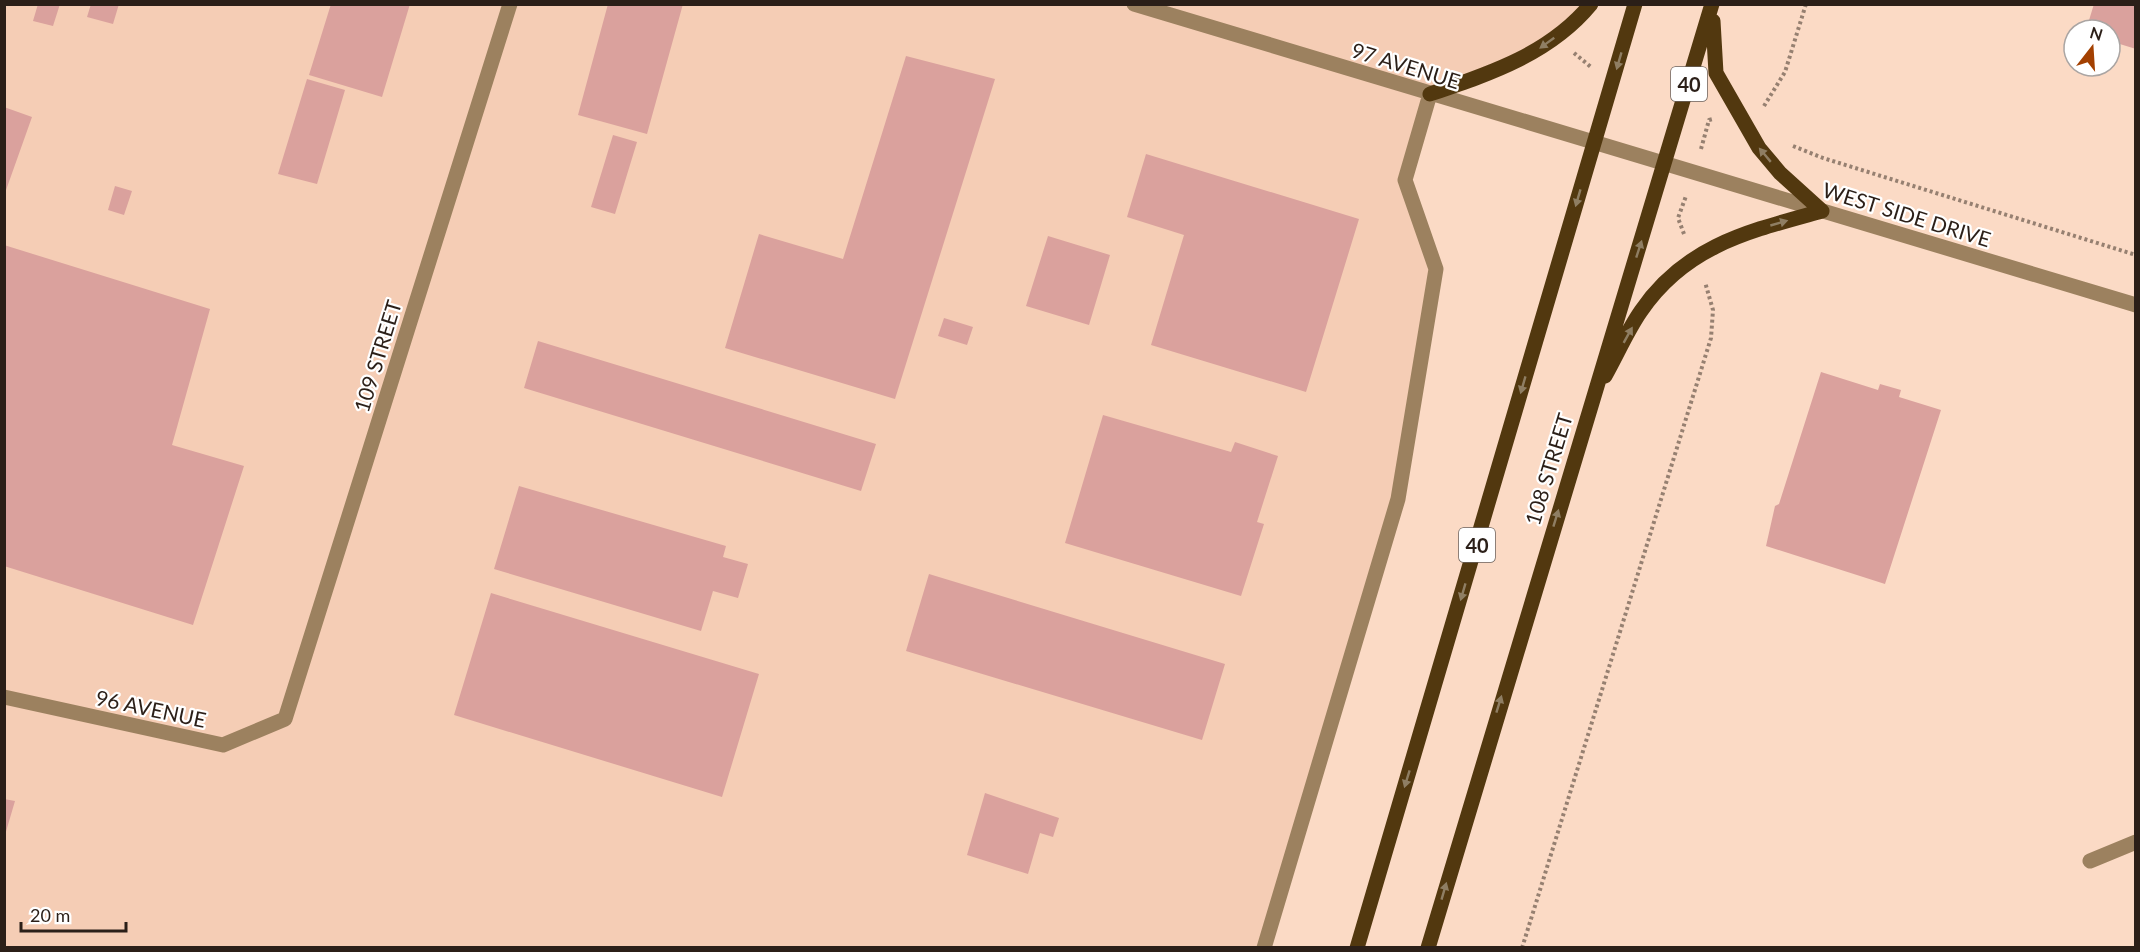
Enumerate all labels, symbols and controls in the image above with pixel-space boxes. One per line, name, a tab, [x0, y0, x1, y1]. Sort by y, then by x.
north arrow	[2062, 18, 2122, 78]
text: N	[2088, 22, 2105, 44]
one-way arrow	[1539, 36, 1554, 48]
street label: 97 AVENUE	[1349, 37, 1463, 93]
one-way arrow	[1613, 52, 1623, 70]
road number: 40	[1671, 67, 1707, 101]
one-way arrow	[1759, 147, 1772, 163]
street label: WEST SIDE DRIVE	[1820, 177, 1994, 251]
one-way arrow	[1573, 189, 1582, 207]
one-way arrow	[1770, 218, 1788, 227]
one-way arrow	[1635, 240, 1644, 258]
street label: 109 STREET	[348, 297, 406, 415]
one-way arrow	[1623, 326, 1633, 343]
one-way arrow	[1518, 376, 1527, 394]
street label: 108 STREET	[1519, 410, 1577, 528]
one-way arrow	[1551, 509, 1561, 527]
road number: 40	[1459, 528, 1495, 562]
one-way arrow	[1458, 583, 1467, 601]
street label: 96 AVENUE	[94, 684, 208, 732]
one-way arrow	[1495, 695, 1504, 713]
one-way arrow	[1402, 770, 1411, 788]
one-way arrow	[1440, 882, 1449, 900]
scale bar	[21, 895, 126, 933]
text: 20 m	[30, 904, 70, 926]

